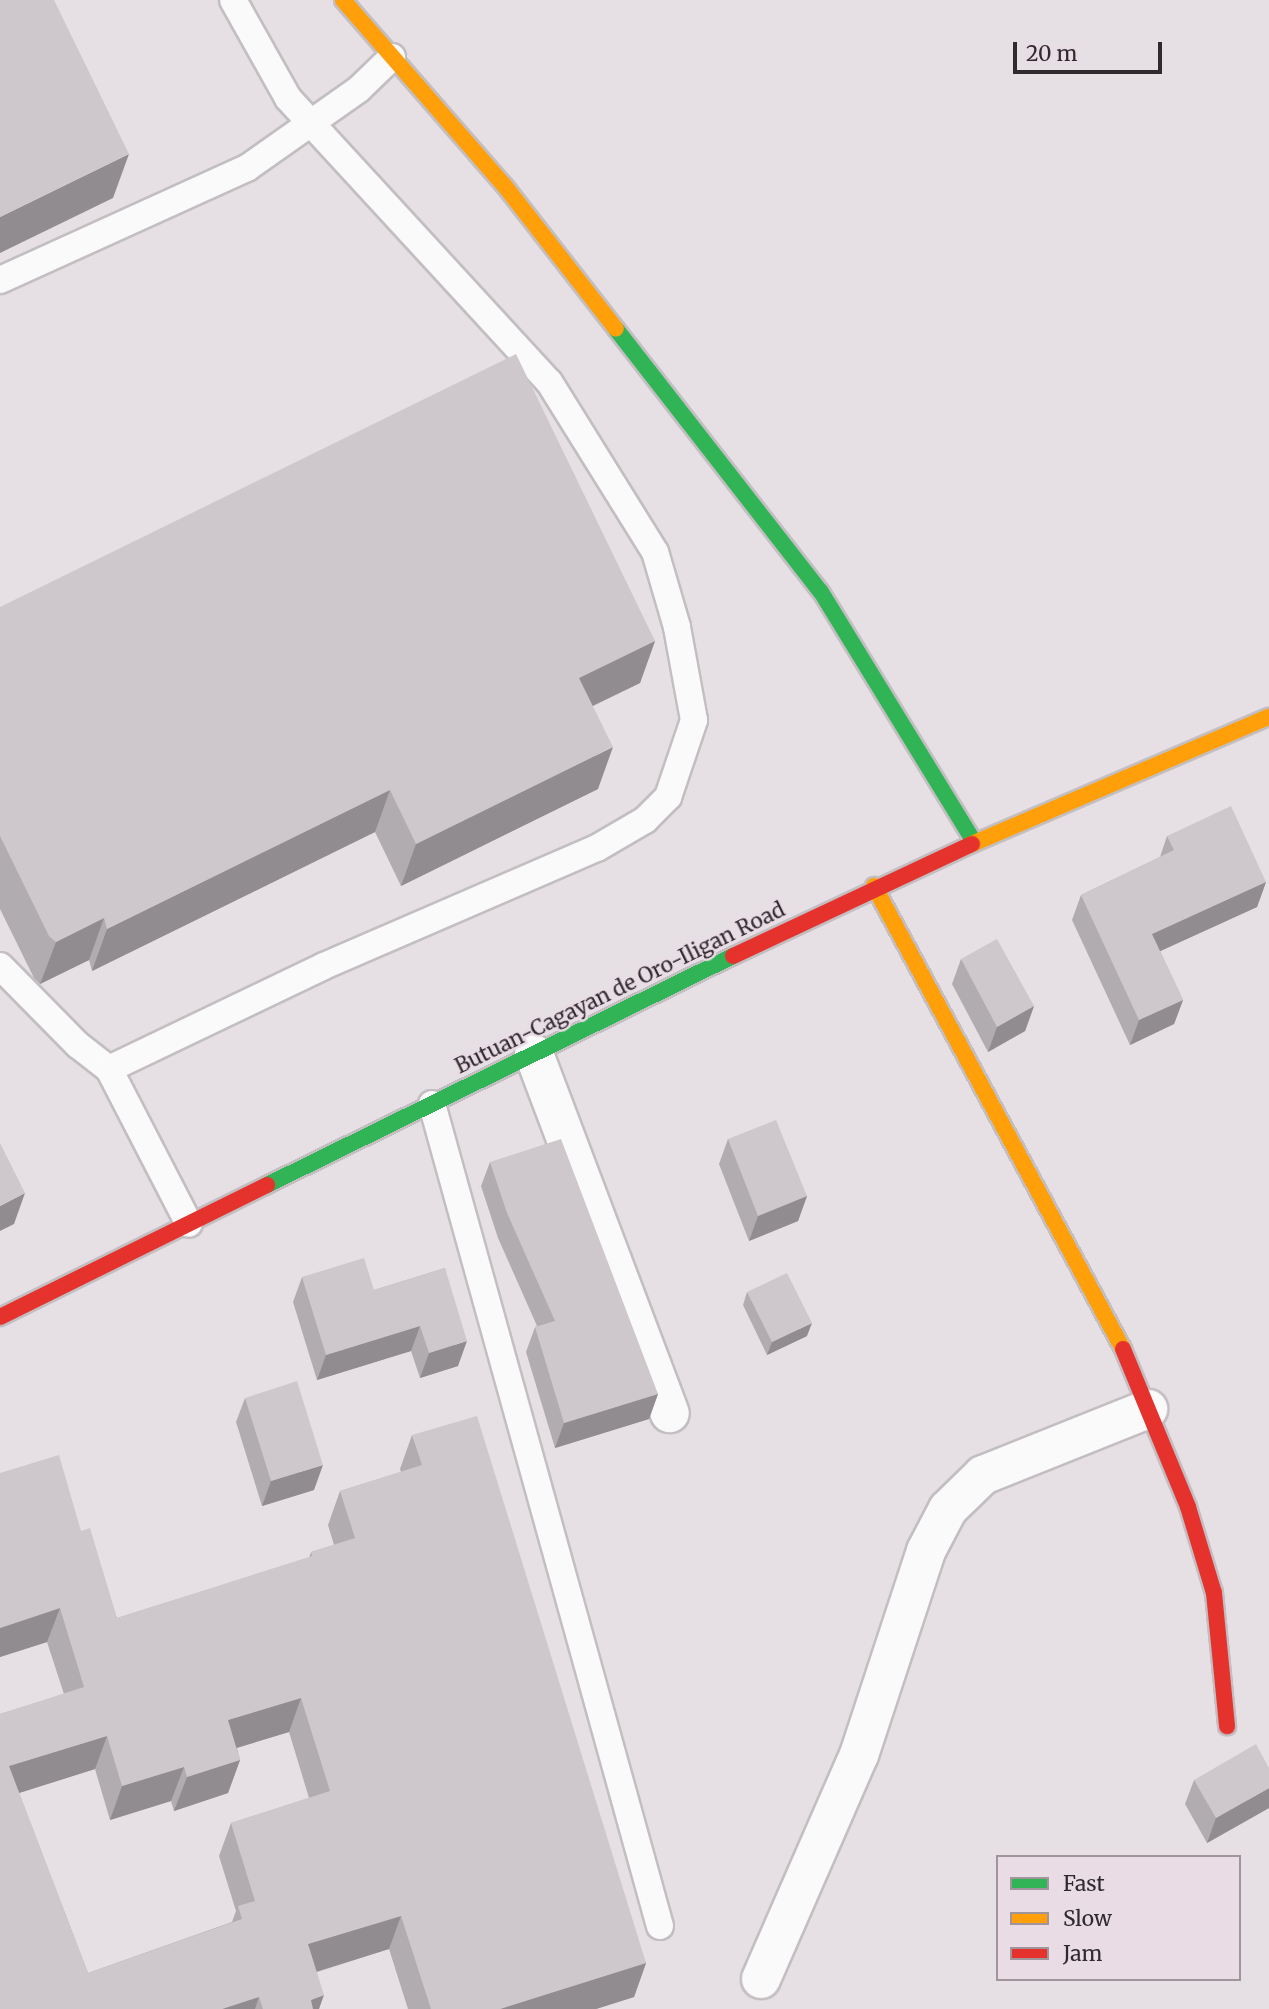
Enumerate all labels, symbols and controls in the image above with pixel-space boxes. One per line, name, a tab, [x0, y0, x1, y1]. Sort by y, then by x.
scale bar	[1017, 28, 1166, 72]
text: 20 m	[1026, 40, 1077, 67]
street label: Butuan-Cagayan de Oro-Iligan Road	[451, 897, 789, 1079]
legend	[996, 1855, 1241, 1981]
text: Fast	[1063, 1870, 1105, 1897]
text: Slow	[1063, 1905, 1112, 1932]
text: Jam	[1063, 1940, 1102, 1967]

